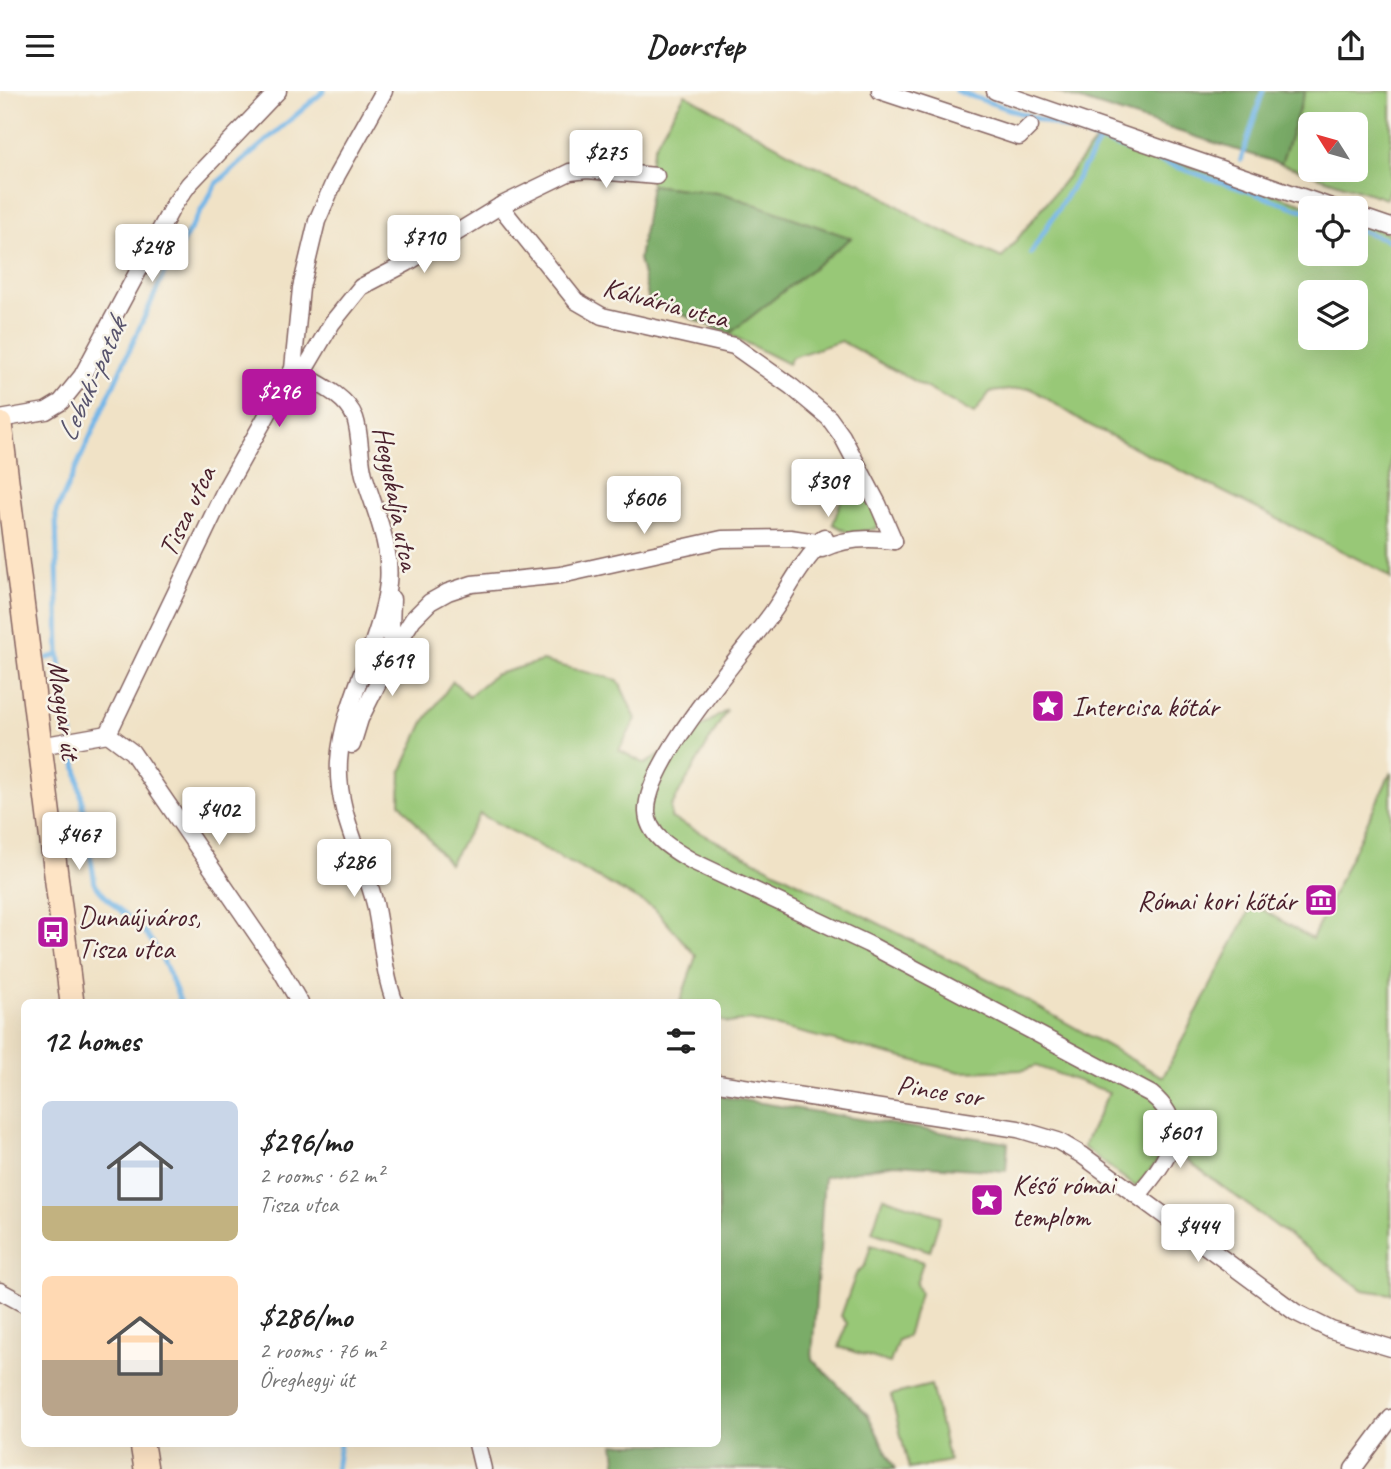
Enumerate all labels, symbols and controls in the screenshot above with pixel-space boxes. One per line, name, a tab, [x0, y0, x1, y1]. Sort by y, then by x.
text: Doorstep	[646, 25, 745, 66]
icon: menu	[21, 27, 59, 65]
icon: share	[1332, 27, 1370, 65]
north arrow	[1298, 112, 1368, 182]
map controls	[1298, 112, 1368, 350]
pin: $275	[565, 131, 647, 190]
text: $275	[586, 138, 626, 167]
button: locate	[1298, 196, 1368, 266]
pin: $710	[383, 215, 465, 275]
text: $710	[403, 223, 445, 252]
pin: $248	[111, 225, 193, 284]
text: $248	[131, 232, 173, 261]
street label: Kálvária utca	[599, 269, 734, 336]
button: layers	[1298, 280, 1368, 350]
water label: Lebuki-patak	[47, 307, 137, 447]
pin: $296	[238, 369, 320, 429]
text: $296	[258, 377, 300, 406]
street label: Hegyekalja utca	[365, 423, 428, 575]
street label: Tisza utca	[150, 459, 224, 562]
pin: $309	[787, 459, 869, 519]
text: $309	[807, 467, 849, 496]
pin: $606	[603, 477, 685, 536]
text: $606	[623, 484, 665, 513]
pin: $619	[351, 639, 433, 698]
text: $619	[371, 646, 413, 675]
street label: Magyar út	[40, 658, 89, 765]
place icon: Intercisa kőtár	[1029, 687, 1067, 725]
place label: Intercisa kőtár	[1072, 689, 1222, 724]
pin: $402	[178, 787, 260, 847]
text: $402	[198, 795, 240, 824]
pin: $467	[38, 813, 120, 872]
text: $467	[58, 820, 100, 849]
pin: $286	[313, 839, 395, 899]
text: $286	[333, 847, 375, 876]
museum icon: Római kori kőtár	[1302, 881, 1340, 919]
place label: Római kori kőtár	[1137, 883, 1299, 918]
place label: Dunaújváros, Tisza utca	[78, 899, 201, 966]
bus stop icon: Dunaújváros, Tisza utca	[34, 913, 72, 951]
text: 12 homes	[42, 1022, 140, 1060]
icon: filters	[662, 1022, 700, 1060]
street label: Pince sor	[895, 1066, 988, 1115]
pin: $601	[1139, 1111, 1221, 1170]
text: $601	[1159, 1118, 1201, 1147]
text: $296/mo	[259, 1123, 352, 1161]
icon: home	[98, 1129, 182, 1213]
text: 2 rooms · 62 m²	[259, 1161, 383, 1190]
place label: Késő római templom	[1012, 1167, 1118, 1234]
place icon: Késő római templom	[968, 1181, 1006, 1219]
text: Tisza utca	[259, 1190, 338, 1219]
pin: $444	[1157, 1205, 1239, 1264]
text: $444	[1177, 1212, 1219, 1241]
text: $286/mo	[259, 1298, 352, 1336]
icon: home	[98, 1304, 182, 1388]
text: 2 rooms · 76 m²	[259, 1336, 383, 1365]
text: Öreghegyi út	[259, 1365, 354, 1394]

